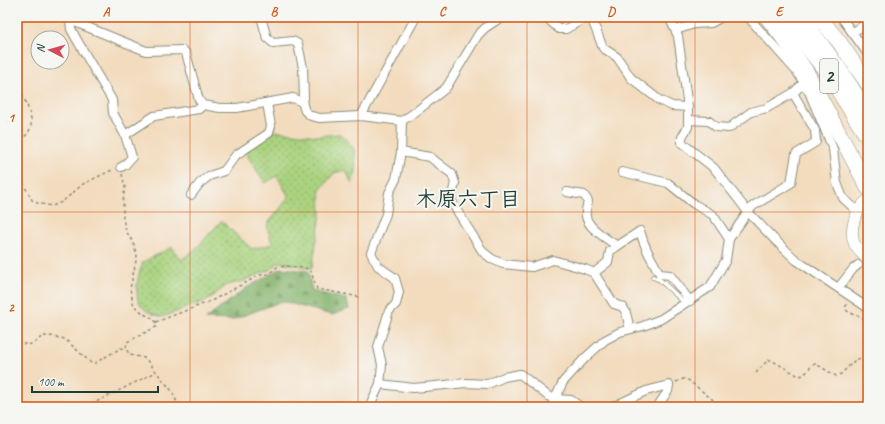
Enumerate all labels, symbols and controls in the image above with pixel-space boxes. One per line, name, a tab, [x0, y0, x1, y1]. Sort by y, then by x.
text: A	[103, 4, 111, 20]
text: B	[271, 4, 279, 20]
text: C	[439, 4, 447, 20]
text: D	[607, 4, 616, 20]
text: E	[776, 4, 785, 20]
north arrow	[30, 30, 70, 70]
text: N	[33, 43, 48, 53]
road number: 2	[820, 59, 838, 93]
text: 1	[8, 110, 16, 126]
district label: 木原六丁目	[416, 186, 521, 212]
text: 2	[8, 300, 15, 316]
scale bar	[32, 368, 158, 394]
text: 100 m	[38, 374, 65, 390]

